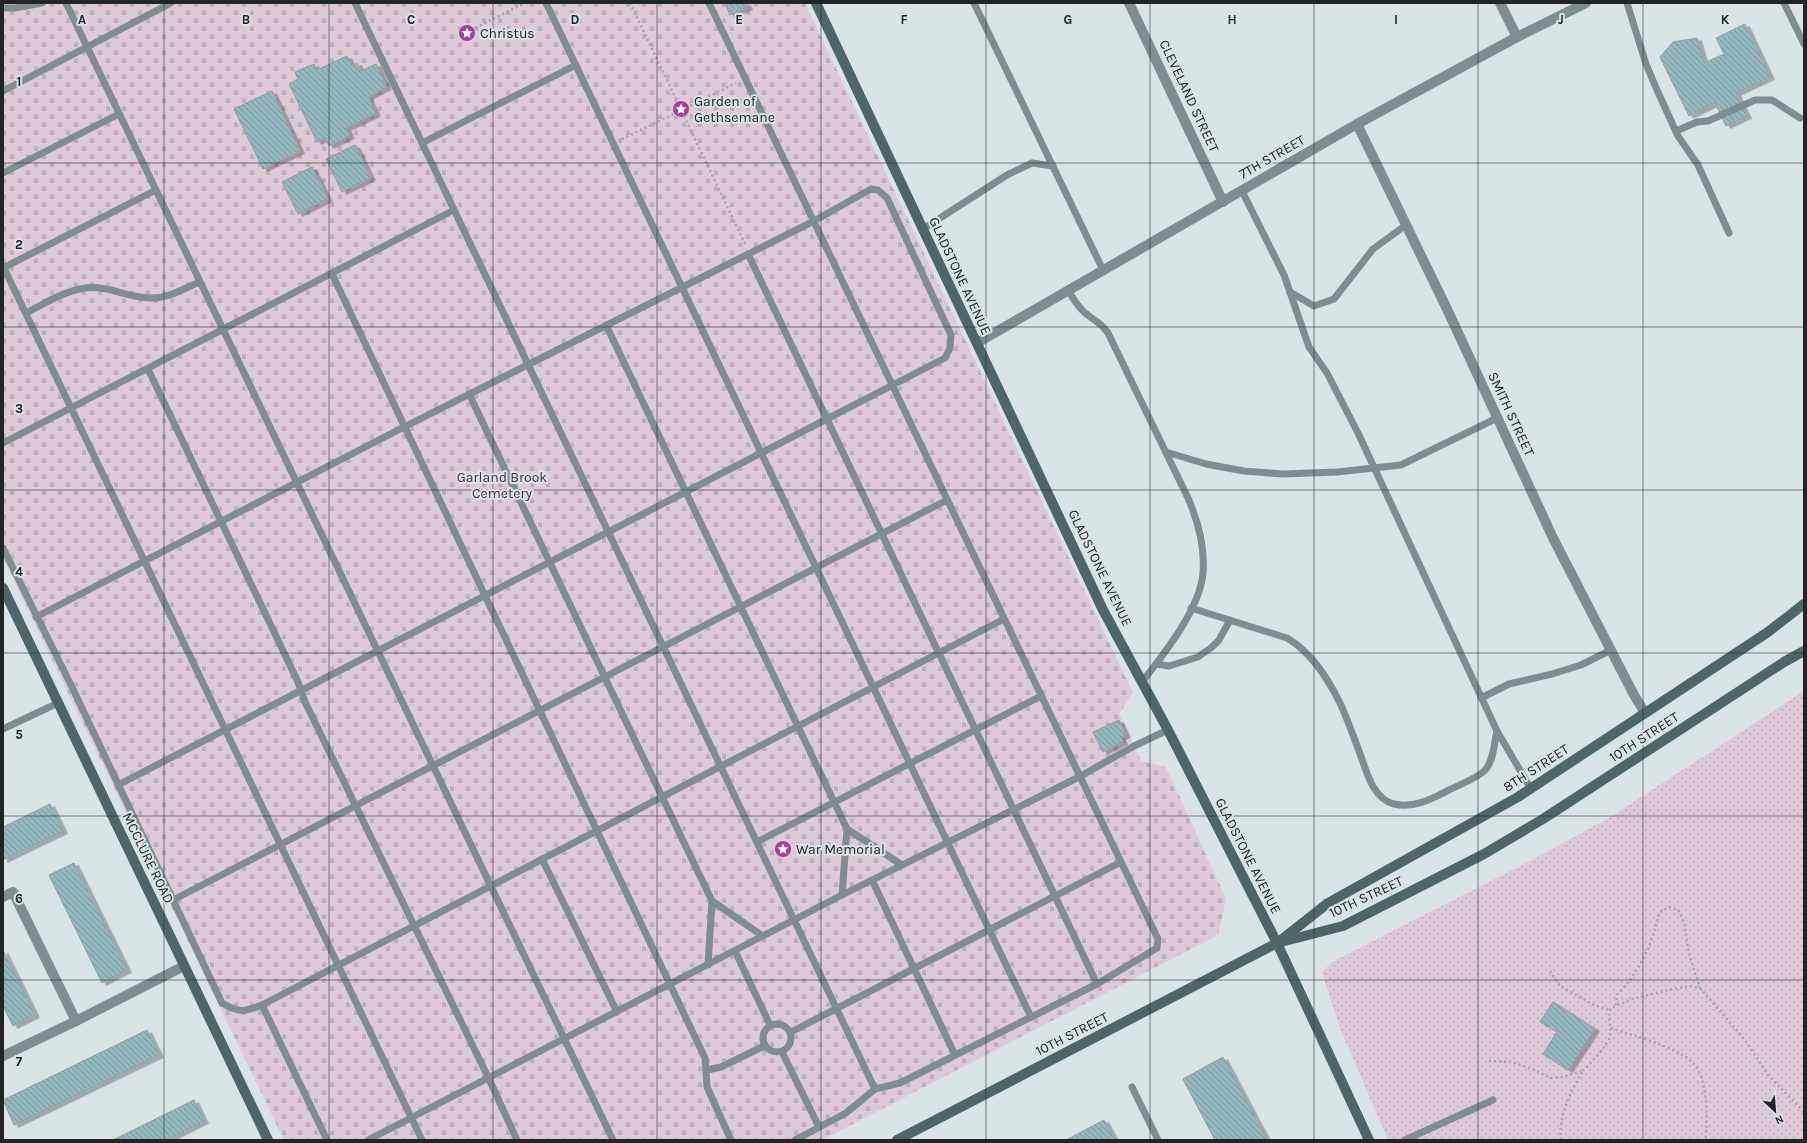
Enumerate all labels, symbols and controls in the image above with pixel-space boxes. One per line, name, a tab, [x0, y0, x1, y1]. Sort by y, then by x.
text: A	[78, 12, 86, 27]
text: B	[242, 12, 250, 27]
text: C	[407, 12, 415, 27]
text: D	[571, 12, 580, 27]
text: E	[735, 12, 743, 27]
text: F	[900, 12, 908, 27]
text: G	[1064, 12, 1072, 27]
text: H	[1227, 12, 1237, 27]
text: I	[1394, 12, 1398, 27]
text: J	[1558, 12, 1564, 27]
text: K	[1721, 12, 1730, 27]
place icon: Christus	[457, 23, 477, 43]
place label: Christus	[480, 25, 535, 42]
street label: CLEVELAND STREET	[1155, 37, 1223, 155]
text: 1	[17, 74, 21, 89]
place label: Garden of Gethsemane	[694, 93, 775, 126]
place icon: Garden of Gethsemane	[671, 99, 691, 119]
street label: 7TH STREET	[1236, 131, 1308, 183]
street label: GLADSTONE AVENUE	[925, 214, 995, 338]
text: 2	[15, 237, 23, 252]
street label: SMITH STREET	[1484, 369, 1538, 459]
text: 3	[15, 401, 23, 416]
park label: Garland Brook Cemetery	[457, 469, 547, 502]
street label: GLADSTONE AVENUE	[1064, 507, 1136, 629]
text: 4	[15, 564, 23, 579]
street label: 10TH STREET	[1606, 708, 1682, 766]
text: 5	[15, 727, 23, 742]
street label: 8TH STREET	[1500, 740, 1572, 796]
street label: GLADSTONE AVENUE	[1211, 795, 1285, 917]
street label: MCCLURE ROAD	[119, 810, 177, 906]
place icon: War Memorial	[773, 839, 793, 859]
place label: War Memorial	[796, 841, 885, 858]
street label: 10TH STREET	[1326, 873, 1406, 921]
text: 6	[15, 891, 23, 906]
street label: 10TH STREET	[1033, 1008, 1111, 1060]
text: 7	[16, 1054, 23, 1069]
north arrow	[1755, 1091, 1795, 1131]
text: N	[1773, 1112, 1786, 1127]

